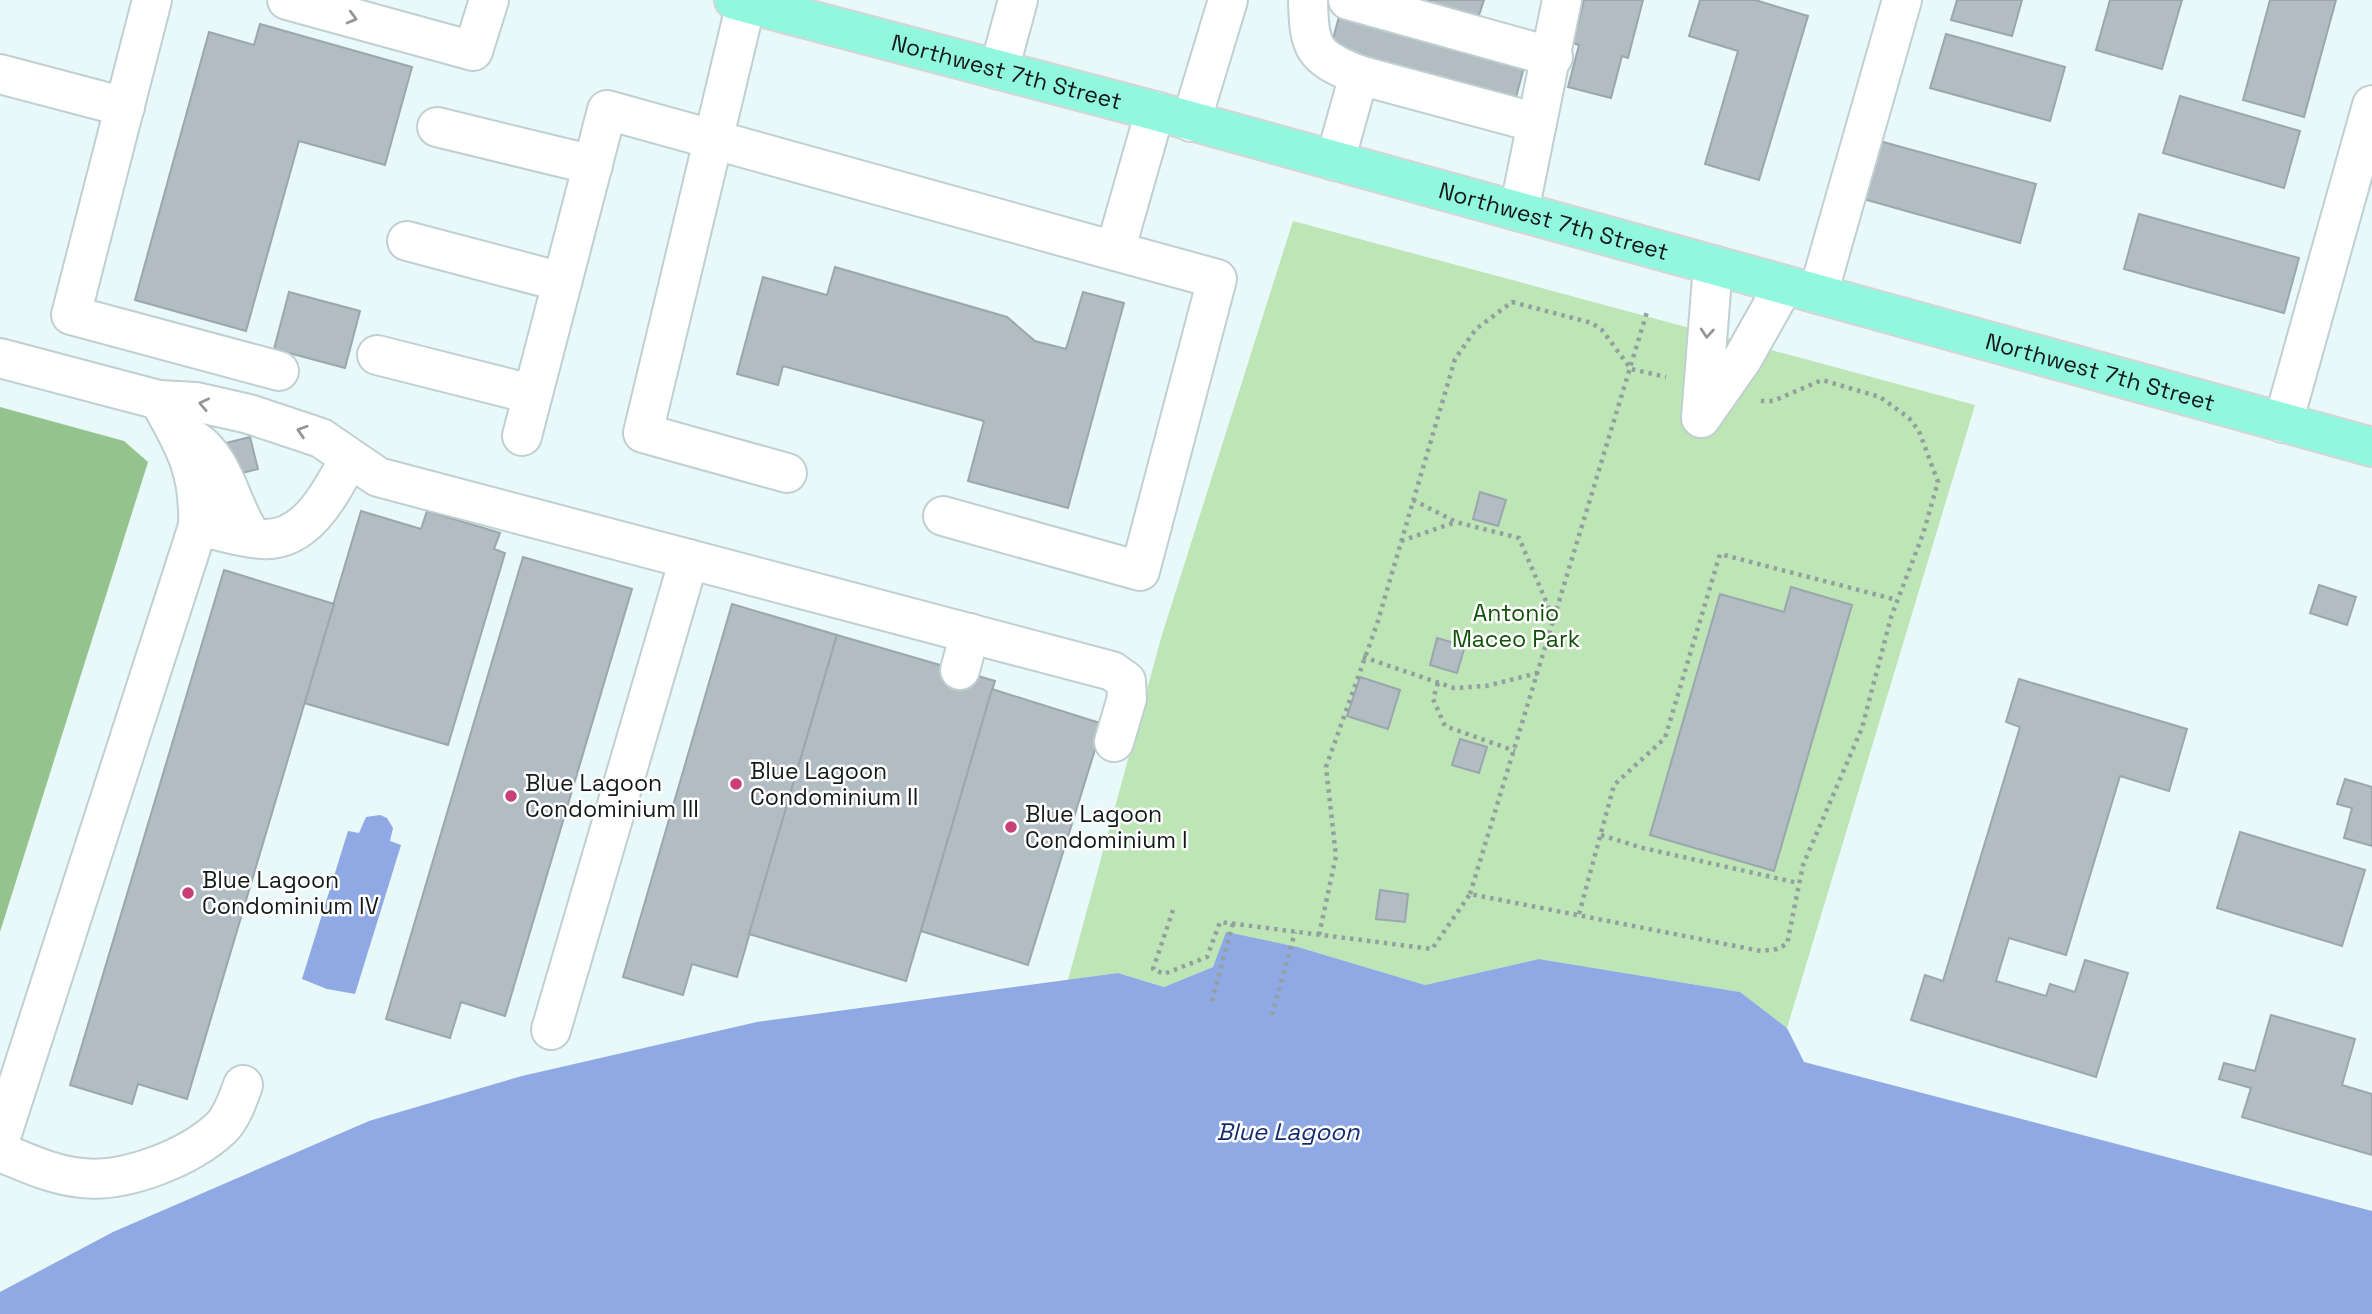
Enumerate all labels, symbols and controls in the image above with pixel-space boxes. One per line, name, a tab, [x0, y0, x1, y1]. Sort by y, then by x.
one-way arrow	[346, 10, 358, 24]
street label: Northwest 7th Street	[888, 27, 1125, 117]
street label: Northwest 7th Street	[1436, 175, 1672, 267]
street label: Northwest 7th Street	[1982, 326, 2218, 418]
one-way arrow	[1700, 328, 1715, 339]
one-way arrow	[198, 398, 210, 413]
one-way arrow	[296, 425, 308, 440]
park label: Antonio Maceo Park	[1452, 598, 1580, 654]
place label: Blue Lagoon Condominium II	[750, 756, 918, 812]
place label: Blue Lagoon Condominium III	[525, 768, 699, 824]
marker: Blue Lagoon Condominium II	[728, 776, 744, 792]
marker: Blue Lagoon Condominium III	[503, 788, 519, 804]
place label: Blue Lagoon Condominium I	[1025, 799, 1188, 855]
marker: Blue Lagoon Condominium I	[1003, 819, 1019, 835]
place label: Blue Lagoon Condominium IV	[202, 865, 379, 921]
marker: Blue Lagoon Condominium IV	[180, 885, 196, 901]
water label: Blue Lagoon	[1216, 1116, 1361, 1147]

